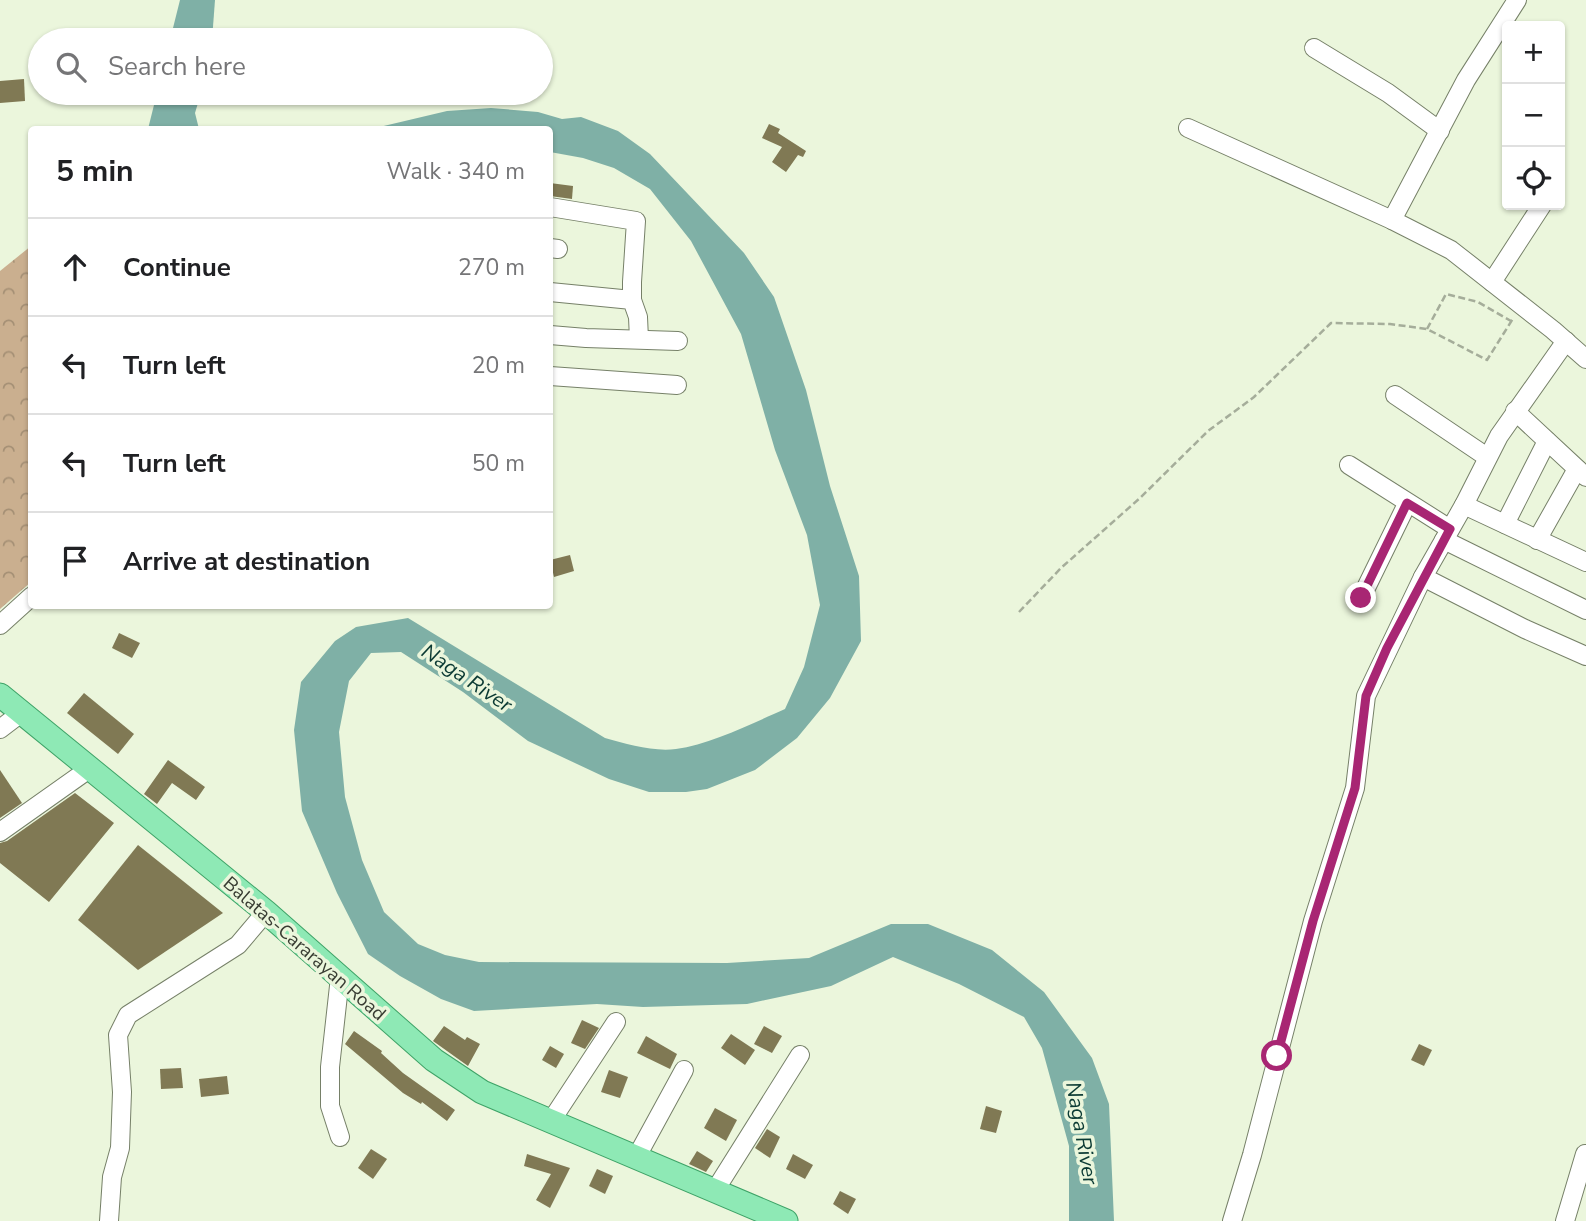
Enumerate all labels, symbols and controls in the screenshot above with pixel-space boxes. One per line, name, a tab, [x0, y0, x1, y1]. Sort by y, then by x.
map controls	[1502, 21, 1565, 210]
button: +	[1502, 21, 1565, 84]
search box	[28, 28, 553, 105]
icon: search	[52, 48, 90, 86]
text: Search here	[108, 49, 246, 84]
button: −	[1502, 84, 1565, 147]
button: locate	[1502, 147, 1565, 210]
text: 5 min	[56, 151, 134, 192]
text: Walk · 340 m	[386, 156, 525, 187]
icon: ahead	[56, 248, 94, 286]
text: Continue	[123, 250, 231, 285]
text: 270 m	[458, 252, 525, 283]
icon: left	[56, 346, 94, 384]
text: Turn left	[123, 348, 226, 383]
text: 20 m	[472, 350, 525, 381]
icon: left	[56, 444, 94, 482]
text: Turn left	[123, 446, 226, 481]
text: 50 m	[472, 448, 525, 479]
icon: arrive	[56, 542, 94, 580]
text: Arrive at destination	[123, 544, 370, 579]
route end	[1345, 582, 1376, 613]
water label: Naga River	[416, 637, 518, 719]
street label: Balatas-Cararayan Road	[217, 871, 391, 1027]
route start	[1261, 1040, 1292, 1071]
water label: Naga River	[1059, 1079, 1105, 1187]

